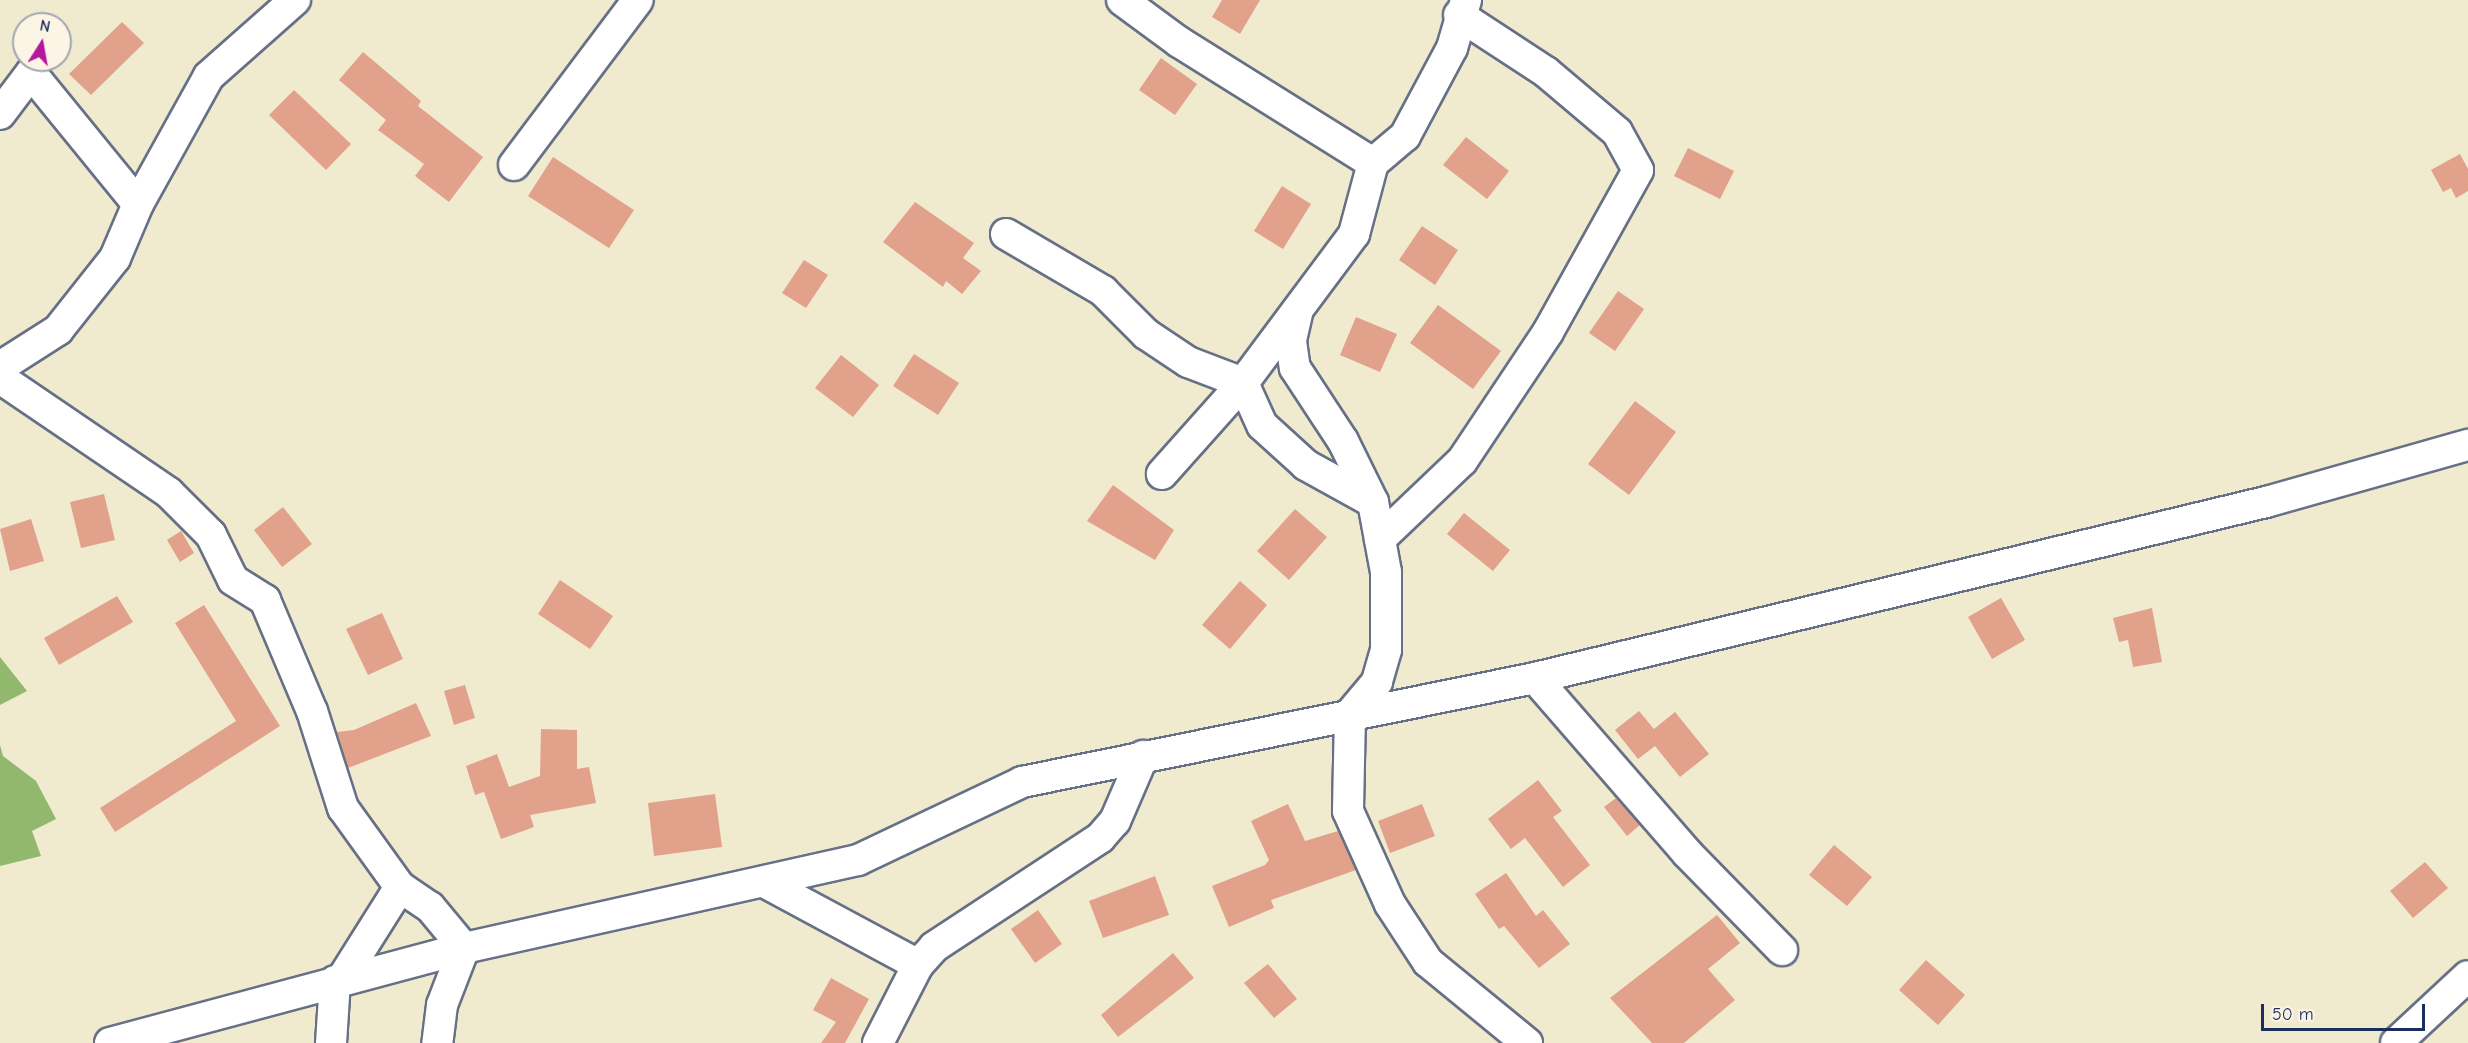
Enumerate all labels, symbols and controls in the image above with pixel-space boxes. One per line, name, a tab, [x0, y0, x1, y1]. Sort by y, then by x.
north arrow	[12, 12, 72, 72]
text: N	[38, 16, 52, 36]
scale bar	[2264, 992, 2428, 1030]
text: 50 m	[2272, 1004, 2314, 1025]

